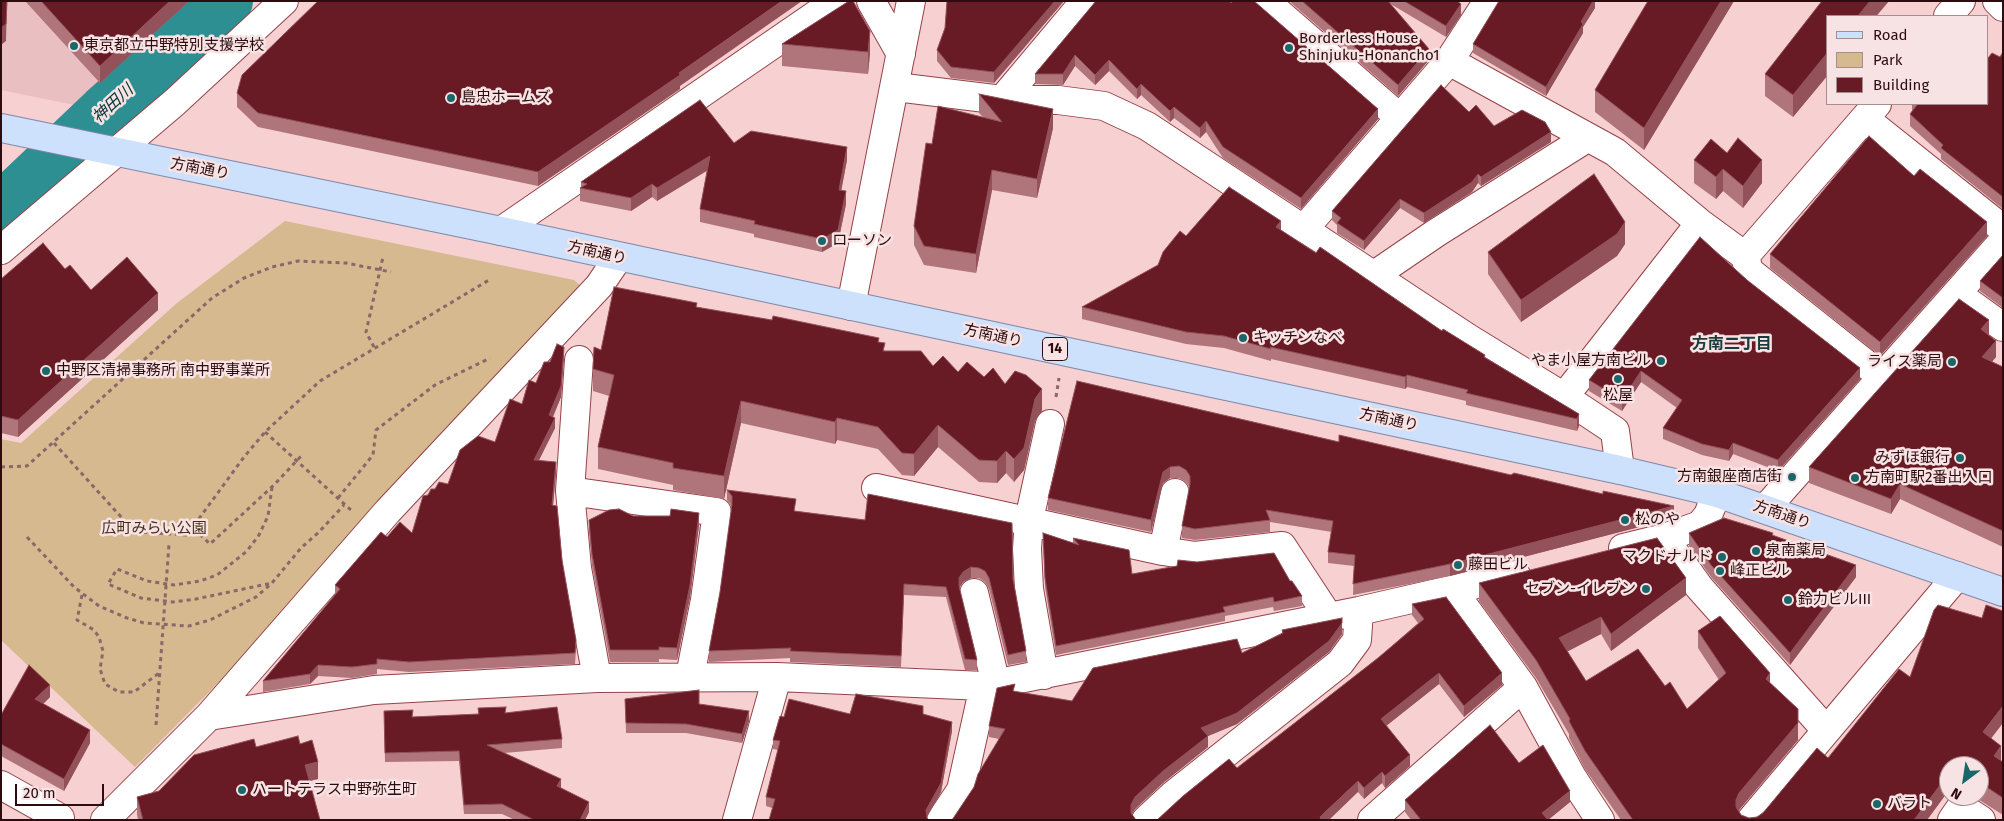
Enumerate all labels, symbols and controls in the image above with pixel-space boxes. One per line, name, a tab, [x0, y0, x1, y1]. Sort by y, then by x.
legend	[1826, 15, 1989, 105]
text: Road	[1873, 26, 1908, 44]
place label: Borderless House Shinjuku-Honancho1	[1299, 30, 1439, 65]
place label: 東京都立中野特別支援学校	[84, 37, 264, 55]
marker: 東京都立中野特別支援学校	[68, 40, 80, 52]
marker: Borderless House Shinjuku-Honancho1	[1283, 42, 1295, 54]
text: Park	[1873, 51, 1903, 69]
text: Building	[1873, 76, 1929, 94]
water label: 神田川	[89, 81, 137, 127]
place label: 島忠ホームズ	[461, 89, 551, 107]
marker: 島忠ホームズ	[445, 92, 457, 104]
street label: 方南通り	[169, 154, 231, 184]
place label: ローソン	[832, 232, 892, 250]
marker: ローソン	[816, 235, 828, 247]
street label: 方南通り	[566, 237, 628, 269]
street label: 方南通り	[962, 321, 1024, 351]
place label: キッチンなべ	[1253, 329, 1343, 347]
marker: キッチンなべ	[1237, 332, 1249, 344]
district label: 方南二丁目	[1692, 335, 1772, 355]
road number: 14	[1042, 338, 1068, 360]
place label: やま小屋方南ビル	[1531, 352, 1651, 370]
place label: ライス薬局	[1867, 353, 1942, 371]
marker: やま小屋方南ビル	[1655, 355, 1667, 367]
marker: ライス薬局	[1946, 356, 1958, 368]
place label: 中野区清掃事務所 南中野事業所	[56, 362, 270, 380]
marker: 中野区清掃事務所 南中野事業所	[40, 365, 52, 377]
marker: 松屋	[1612, 373, 1624, 385]
place label: 松屋	[1603, 387, 1633, 405]
street label: 方南通り	[1358, 405, 1420, 435]
place label: みずほ銀行	[1875, 449, 1950, 467]
marker: みずほ銀行	[1954, 452, 1966, 464]
place label: 方南銀座商店街	[1677, 468, 1782, 486]
place label: 方南町駅2番出入口	[1865, 469, 1992, 487]
marker: 方南銀座商店街	[1786, 471, 1798, 483]
marker: 方南町駅2番出入口	[1849, 472, 1861, 484]
street label: 方南通り	[1751, 497, 1813, 533]
place label: 松のや	[1635, 511, 1680, 529]
marker: 松のや	[1619, 514, 1631, 526]
park label: 広町みらい公園	[102, 520, 206, 538]
place label: 泉南薬局	[1766, 542, 1826, 560]
marker: 泉南薬局	[1750, 545, 1762, 557]
place label: マクドナルド	[1622, 548, 1712, 566]
marker: マクドナルド	[1716, 551, 1728, 563]
place label: 藤田ビル	[1468, 556, 1528, 574]
marker: 藤田ビル	[1452, 559, 1464, 571]
place label: 峰正ビル	[1730, 562, 1790, 580]
marker: 峰正ビル	[1714, 565, 1726, 577]
place label: セブン-イレブン	[1525, 580, 1636, 598]
marker: セブン-イレブン	[1640, 583, 1652, 595]
place label: 鈴力ビルIII	[1798, 591, 1871, 609]
marker: 鈴力ビルIII	[1782, 594, 1794, 606]
north arrow	[1939, 756, 1989, 806]
scale bar	[18, 774, 106, 806]
place label: ハートテラス中野弥生町	[252, 781, 417, 799]
text: 20 m	[23, 784, 56, 802]
marker: ハートテラス中野弥生町	[236, 784, 248, 796]
text: N	[1948, 784, 1965, 803]
place label: バラト	[1887, 795, 1932, 813]
marker: バラト	[1871, 798, 1883, 810]

